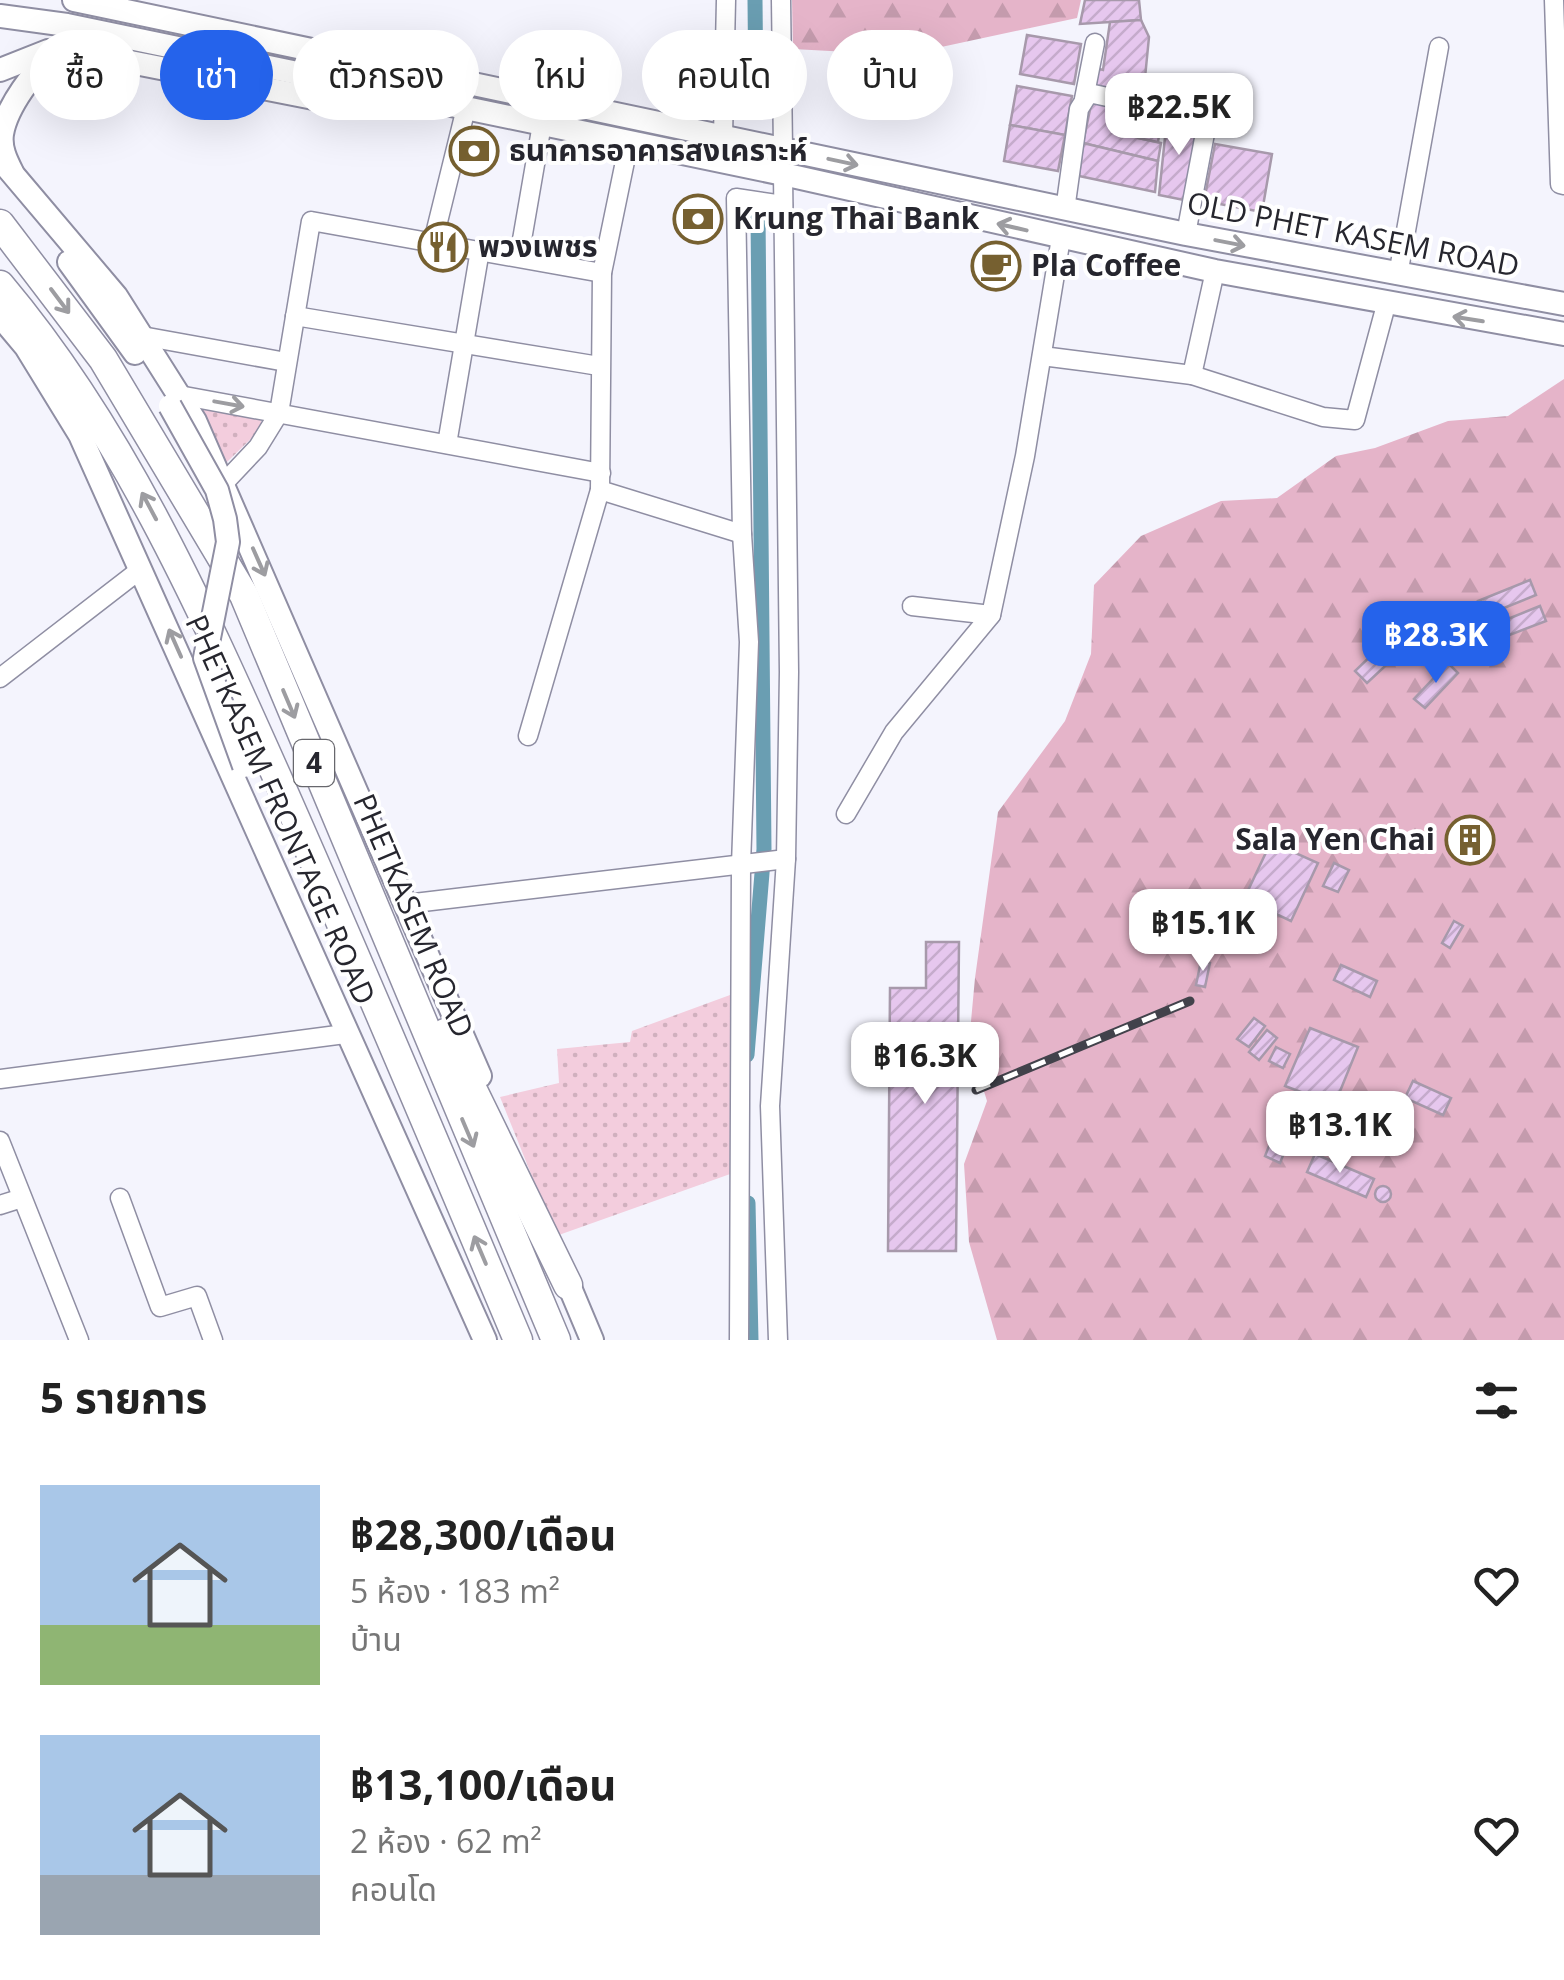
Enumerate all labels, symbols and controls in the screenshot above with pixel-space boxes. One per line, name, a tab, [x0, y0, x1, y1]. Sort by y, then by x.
chip: ซื้อ	[30, 30, 140, 120]
chip: เช่า	[160, 30, 273, 120]
chip: ตัวกรอง	[293, 30, 479, 120]
chip: ใหม่	[499, 30, 622, 120]
chip: คอนโด	[642, 30, 807, 120]
chip: บ้าน	[827, 30, 953, 120]
pin: ฿22.5K	[1098, 73, 1260, 158]
text: ฿22.5K	[1127, 84, 1231, 127]
bank icon: ธนาคารอาคารสงเคราะห์	[448, 125, 500, 177]
place label: ธนาคารอาคารสงเคราะห์	[509, 129, 807, 170]
one-way arrow	[826, 154, 858, 172]
street label: OLD PHET KASEM ROAD	[1184, 181, 1523, 286]
bank icon: Krung Thai Bank	[672, 193, 724, 245]
place label: Krung Thai Bank	[733, 197, 980, 238]
one-way arrow	[997, 217, 1029, 235]
restaurant icon: พวงเพชร	[417, 221, 469, 273]
place label: พวงเพชร	[478, 225, 598, 266]
one-way arrow	[1213, 234, 1246, 253]
cafe icon: Pla Coffee	[970, 240, 1022, 292]
place label: Pla Coffee	[1031, 244, 1181, 285]
one-way arrow	[49, 287, 70, 314]
one-way arrow	[1452, 309, 1484, 327]
one-way arrow	[212, 395, 245, 414]
one-way arrow	[139, 492, 158, 521]
one-way arrow	[251, 546, 269, 577]
pin: ฿28.3K	[1355, 601, 1517, 686]
street label: PHETKASEM FRONTAGE ROAD	[177, 608, 386, 1011]
text: ฿28.3K	[1384, 612, 1488, 655]
one-way arrow	[165, 629, 183, 659]
one-way arrow	[282, 688, 300, 719]
road number: 4	[294, 740, 334, 786]
street label: PHETKASEM ROAD	[344, 787, 484, 1044]
building icon: Sala Yen Chai	[1444, 814, 1496, 866]
place label: Sala Yen Chai	[1235, 818, 1435, 859]
pin: ฿15.1K	[1122, 889, 1284, 974]
text: ฿15.1K	[1151, 900, 1255, 943]
pin: ฿16.3K	[844, 1022, 1006, 1107]
text: ฿16.3K	[873, 1033, 977, 1076]
pin: ฿13.1K	[1259, 1091, 1421, 1176]
text: ฿13.1K	[1288, 1102, 1392, 1145]
one-way arrow	[461, 1117, 479, 1148]
one-way arrow	[470, 1235, 488, 1266]
text: 5 รายการ	[40, 1368, 207, 1425]
icon: filters	[1469, 1373, 1524, 1428]
text: ฿28,300/เดือน	[350, 1505, 616, 1562]
icon: home	[120, 1525, 240, 1645]
icon: heart	[1469, 1558, 1524, 1613]
text: 5 ห้อง · 183 m²	[350, 1569, 560, 1612]
text: บ้าน	[350, 1617, 402, 1660]
text: ฿13,100/เดือน	[350, 1755, 616, 1812]
icon: home	[120, 1775, 240, 1895]
icon: heart	[1469, 1808, 1524, 1863]
text: 2 ห้อง · 62 m²	[350, 1819, 542, 1862]
text: คอนโด	[350, 1867, 437, 1910]

